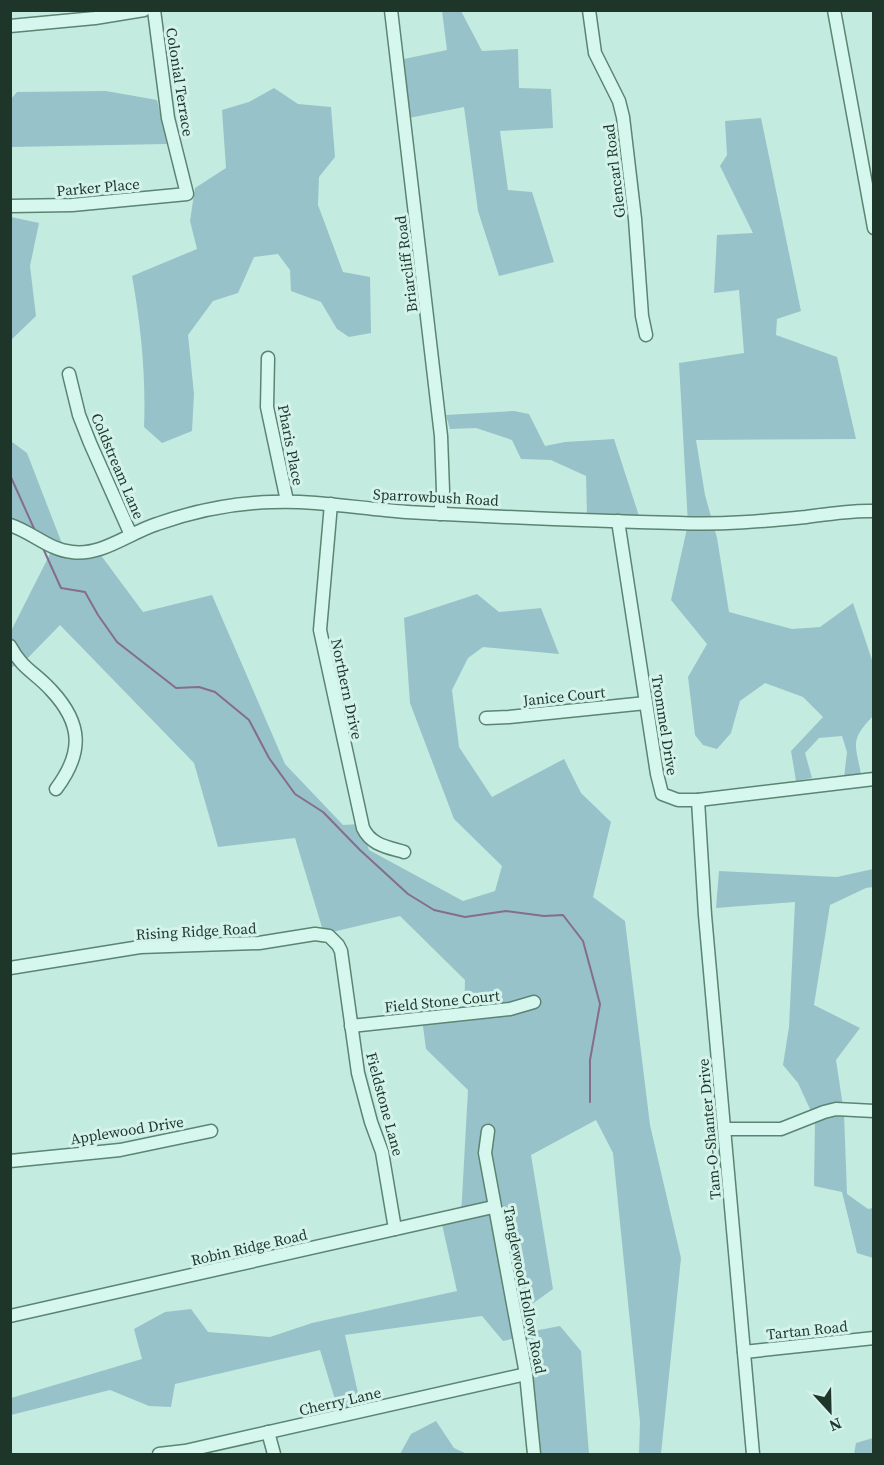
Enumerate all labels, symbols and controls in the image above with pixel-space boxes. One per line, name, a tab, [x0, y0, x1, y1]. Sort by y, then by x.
street label: Colonial Terrace	[161, 26, 199, 138]
street label: Glencarl Road	[598, 122, 630, 219]
street label: Parker Place	[55, 173, 141, 201]
street label: Briarcliff Road	[390, 214, 422, 314]
street label: Pharis Place	[273, 403, 309, 488]
street label: Coldstream Lane	[86, 410, 150, 523]
street label: Sparrowbush Road	[373, 483, 500, 511]
street label: Northern Drive	[326, 637, 368, 742]
street label: Trommel Drive	[647, 673, 683, 777]
street label: Janice Court	[521, 681, 606, 711]
street label: Rising Ridge Road	[135, 917, 257, 945]
street label: Field Stone Court	[383, 985, 501, 1017]
street label: Fieldstone Lane	[361, 1050, 409, 1159]
street label: Tam-O-Shanter Drive	[692, 1057, 726, 1200]
street label: Applewood Drive	[69, 1111, 186, 1149]
street label: Tanglewood Hollow Road	[498, 1205, 552, 1376]
street label: Robin Ridge Road	[189, 1223, 310, 1271]
street label: Tartan Road	[765, 1315, 849, 1345]
street label: Cherry Lane	[297, 1381, 383, 1421]
north arrow	[800, 1381, 860, 1441]
text: N	[826, 1413, 845, 1437]

